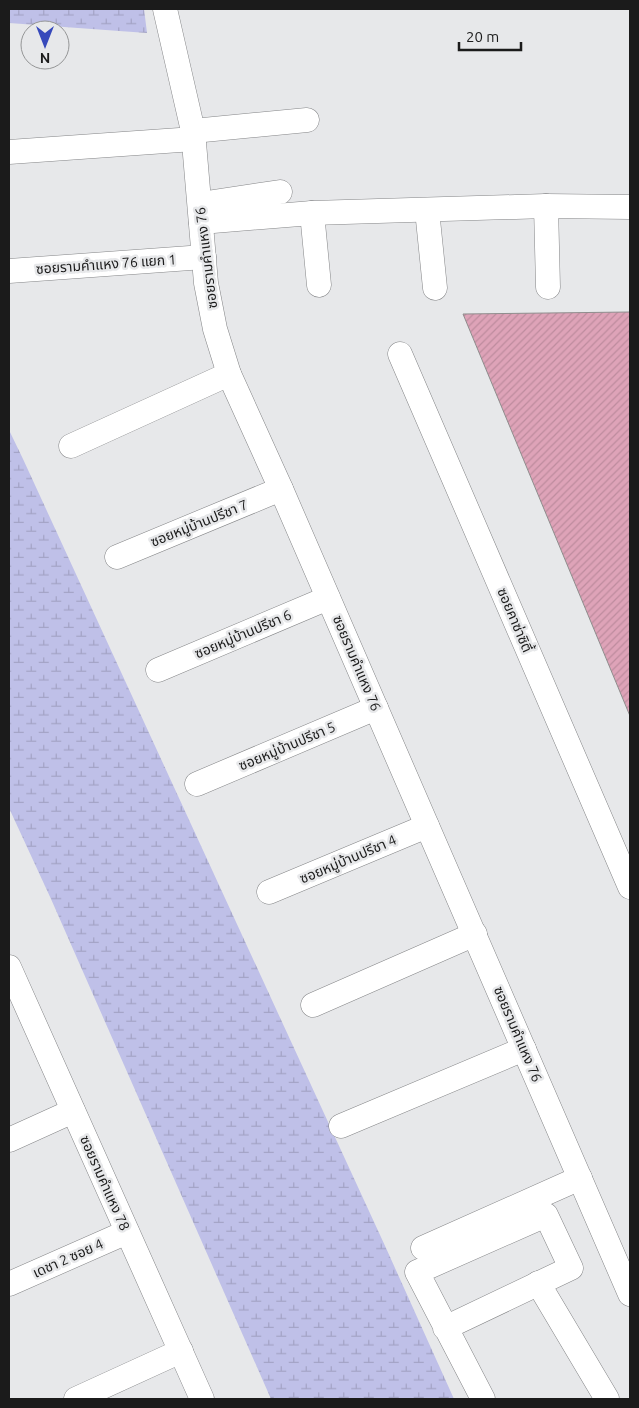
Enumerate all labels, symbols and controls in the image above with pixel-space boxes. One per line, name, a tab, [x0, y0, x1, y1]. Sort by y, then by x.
north arrow	[20, 20, 70, 70]
scale bar	[459, 20, 522, 52]
text: 20 m	[466, 28, 499, 45]
text: N	[40, 50, 50, 66]
street label: ซอยรามคำแหง 76	[192, 206, 220, 310]
street label: ซอยรามคำแหง 76 แยก 1	[35, 251, 177, 277]
street label: ซอยหมู่บ้านปรีชา 7	[148, 496, 250, 551]
street label: ซอยคาซ่าซิตี้	[494, 585, 538, 655]
street label: ซอยหมู่บ้านปรีชา 6	[192, 606, 294, 662]
street label: ซอยรามคำแหง 76	[330, 613, 384, 713]
street label: ซอยหมู่บ้านปรีชา 5	[236, 718, 338, 774]
street label: ซอยหมู่บ้านปรีชา 4	[297, 831, 399, 887]
street label: ซอยรามคำแหง 76	[491, 984, 545, 1084]
street label: ซอยรามคำแหง 78	[77, 1133, 133, 1233]
street label: เดชา 2 ซอย 4	[30, 1235, 106, 1281]

